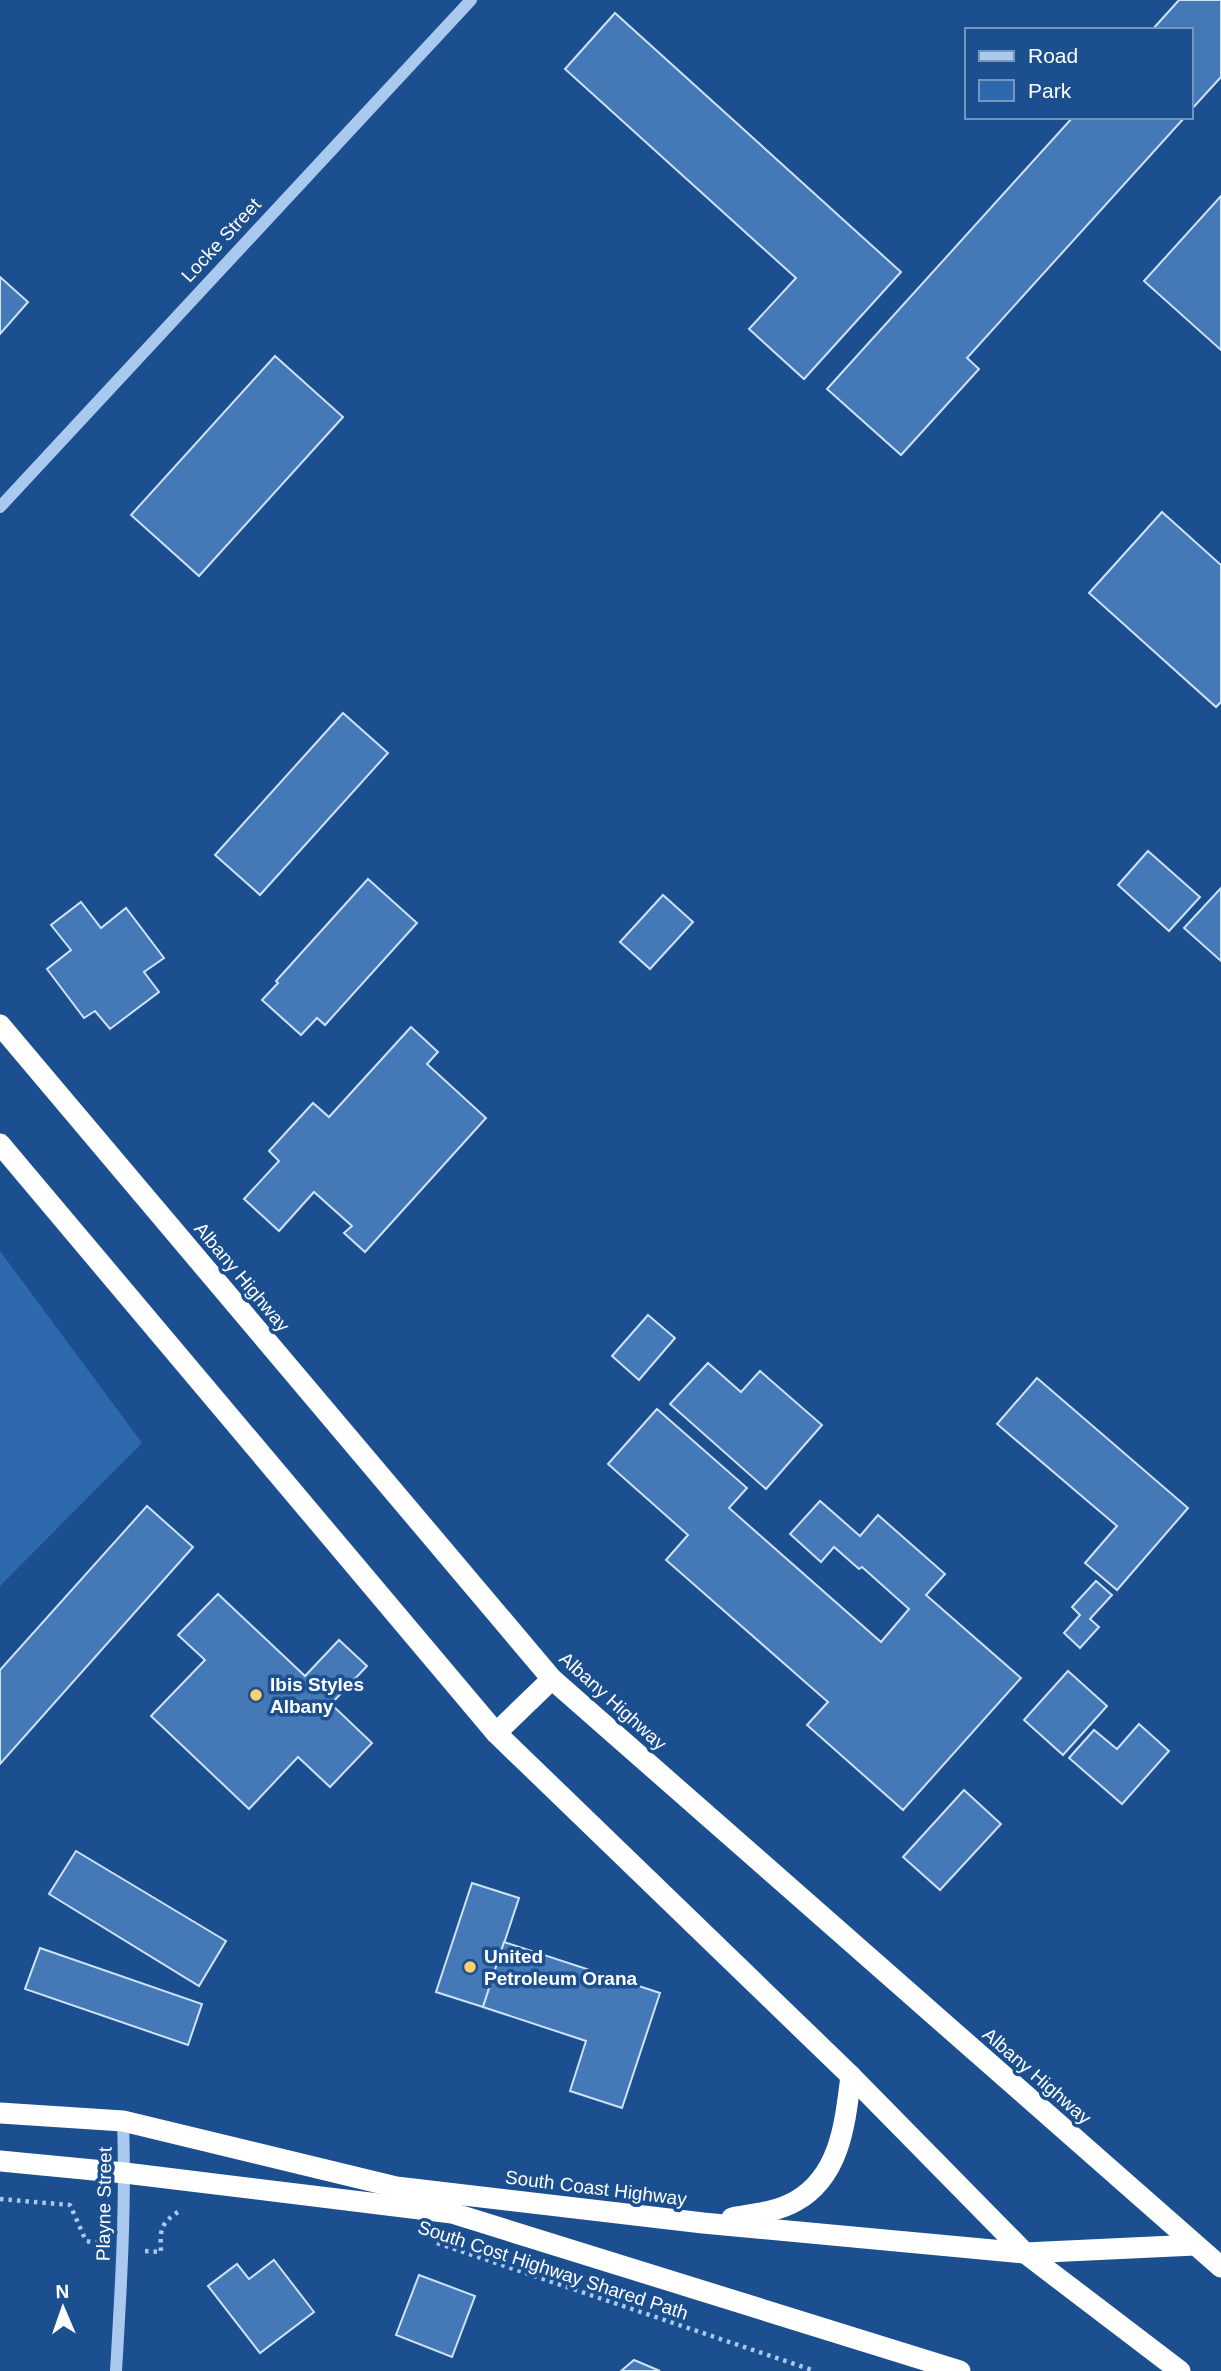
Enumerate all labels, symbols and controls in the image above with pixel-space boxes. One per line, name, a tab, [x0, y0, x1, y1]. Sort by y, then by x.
legend	[965, 28, 1193, 119]
text: Road	[1028, 44, 1078, 67]
text: Park	[1028, 79, 1072, 102]
street label: Locke Street	[177, 193, 266, 286]
street label: Albany Highway	[190, 1218, 294, 1336]
street label: Albany Highway	[555, 1648, 671, 1755]
place label: Ibis Styles Albany	[270, 1674, 364, 1717]
marker: Ibis Styles Albany	[248, 1687, 264, 1703]
place label: United Petroleum Orana	[484, 1946, 638, 1989]
marker: United Petroleum Orana	[462, 1959, 478, 1975]
street label: Albany Highway	[979, 2023, 1096, 2129]
street label: Playne Street	[93, 2146, 116, 2261]
street label: South Coast Highway	[504, 2166, 688, 2210]
street label: South Cost Highway Shared Path	[415, 2216, 691, 2324]
north arrow	[28, 2273, 98, 2343]
text: N	[55, 2281, 70, 2302]

